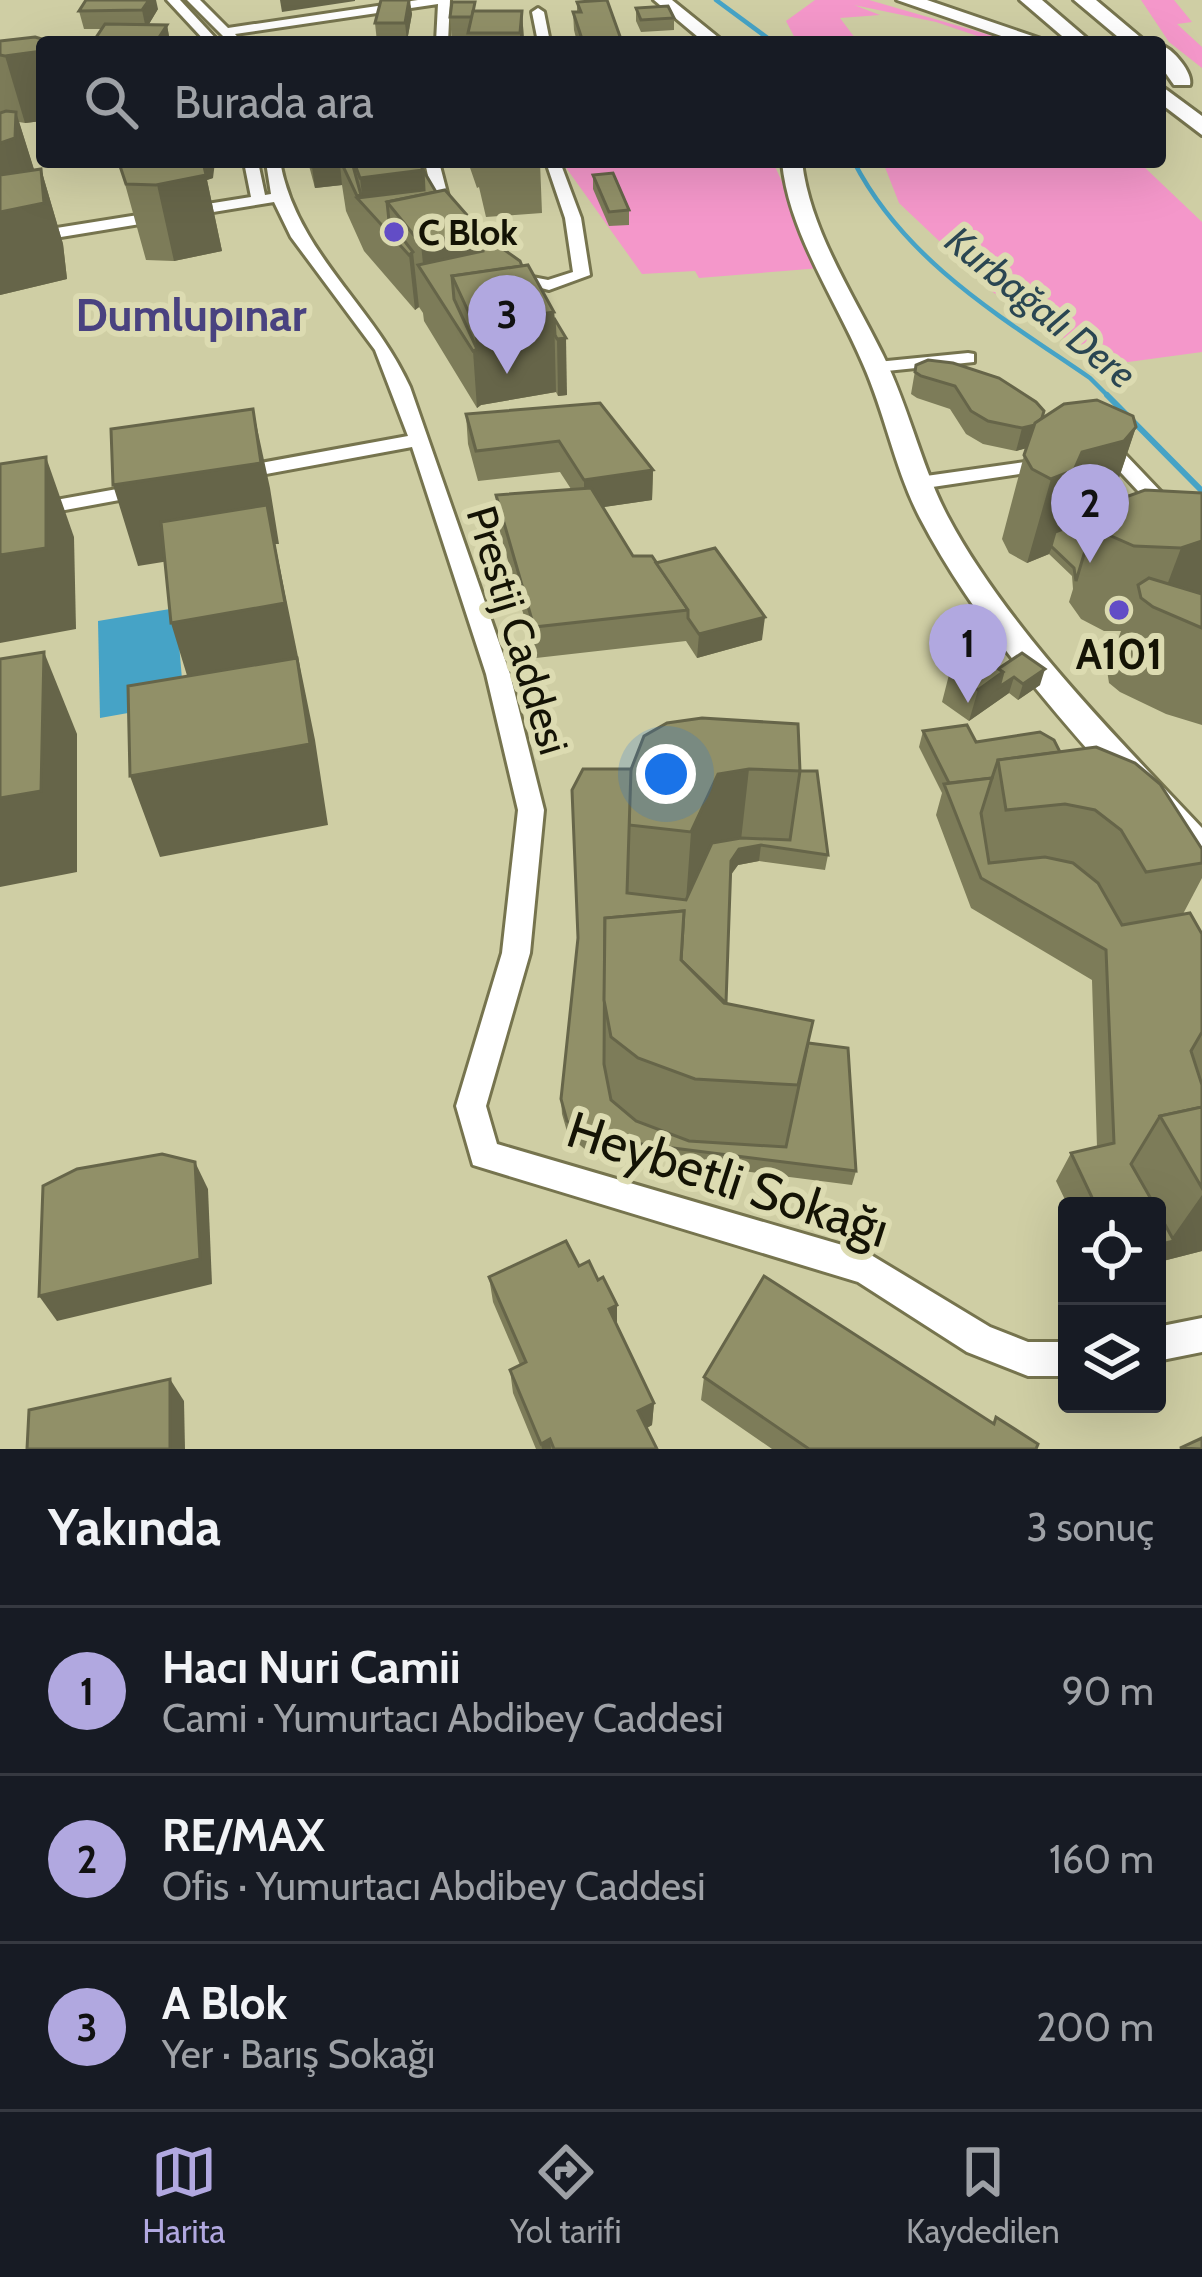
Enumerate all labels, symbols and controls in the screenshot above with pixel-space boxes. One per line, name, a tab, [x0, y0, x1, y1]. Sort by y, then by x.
search box	[36, 36, 1166, 168]
icon: search	[78, 69, 144, 135]
text: Burada ara	[174, 75, 374, 129]
place label: C Blok	[418, 210, 518, 254]
water label: Kurbağalı Dere	[936, 216, 1146, 398]
marker: C Blok	[381, 219, 407, 245]
pin: 3	[468, 275, 546, 374]
district label: Dumlupınar	[75, 288, 307, 342]
pin: 2	[1051, 464, 1129, 563]
street label: Prestij Caddesi	[456, 499, 580, 761]
marker: A101	[1106, 597, 1132, 623]
pin: 1	[929, 604, 1007, 703]
place label: A101	[1076, 628, 1162, 680]
your location	[636, 744, 696, 804]
street label: Heybetli Sokağı	[560, 1098, 896, 1260]
map controls	[1058, 1197, 1166, 1413]
button: locate	[1058, 1197, 1166, 1305]
button: layers	[1058, 1305, 1166, 1413]
text: Yakında	[48, 1496, 221, 1558]
text: 3 sonuç	[1027, 1503, 1154, 1551]
text: Hacı Nuri Camii	[162, 1640, 461, 1694]
text: 1	[80, 1667, 94, 1715]
text: 90 m	[1062, 1667, 1154, 1715]
text: Cami · Yumurtacı Abdibey Caddesi	[162, 1694, 723, 1742]
text: RE/MAX	[162, 1808, 325, 1862]
text: 2	[77, 1835, 97, 1883]
text: 160 m	[1049, 1835, 1154, 1883]
text: Ofis · Yumurtacı Abdibey Caddesi	[162, 1862, 705, 1910]
text: A Blok	[162, 1976, 287, 2030]
text: 3	[76, 2003, 98, 2051]
text: 200 m	[1036, 2003, 1154, 2051]
text: Yer · Barış Sokağı	[162, 2030, 435, 2078]
tab: Harita	[142, 2139, 225, 2251]
tab: Yol tarifi	[510, 2139, 622, 2251]
tab: Kaydedilen	[906, 2139, 1060, 2251]

